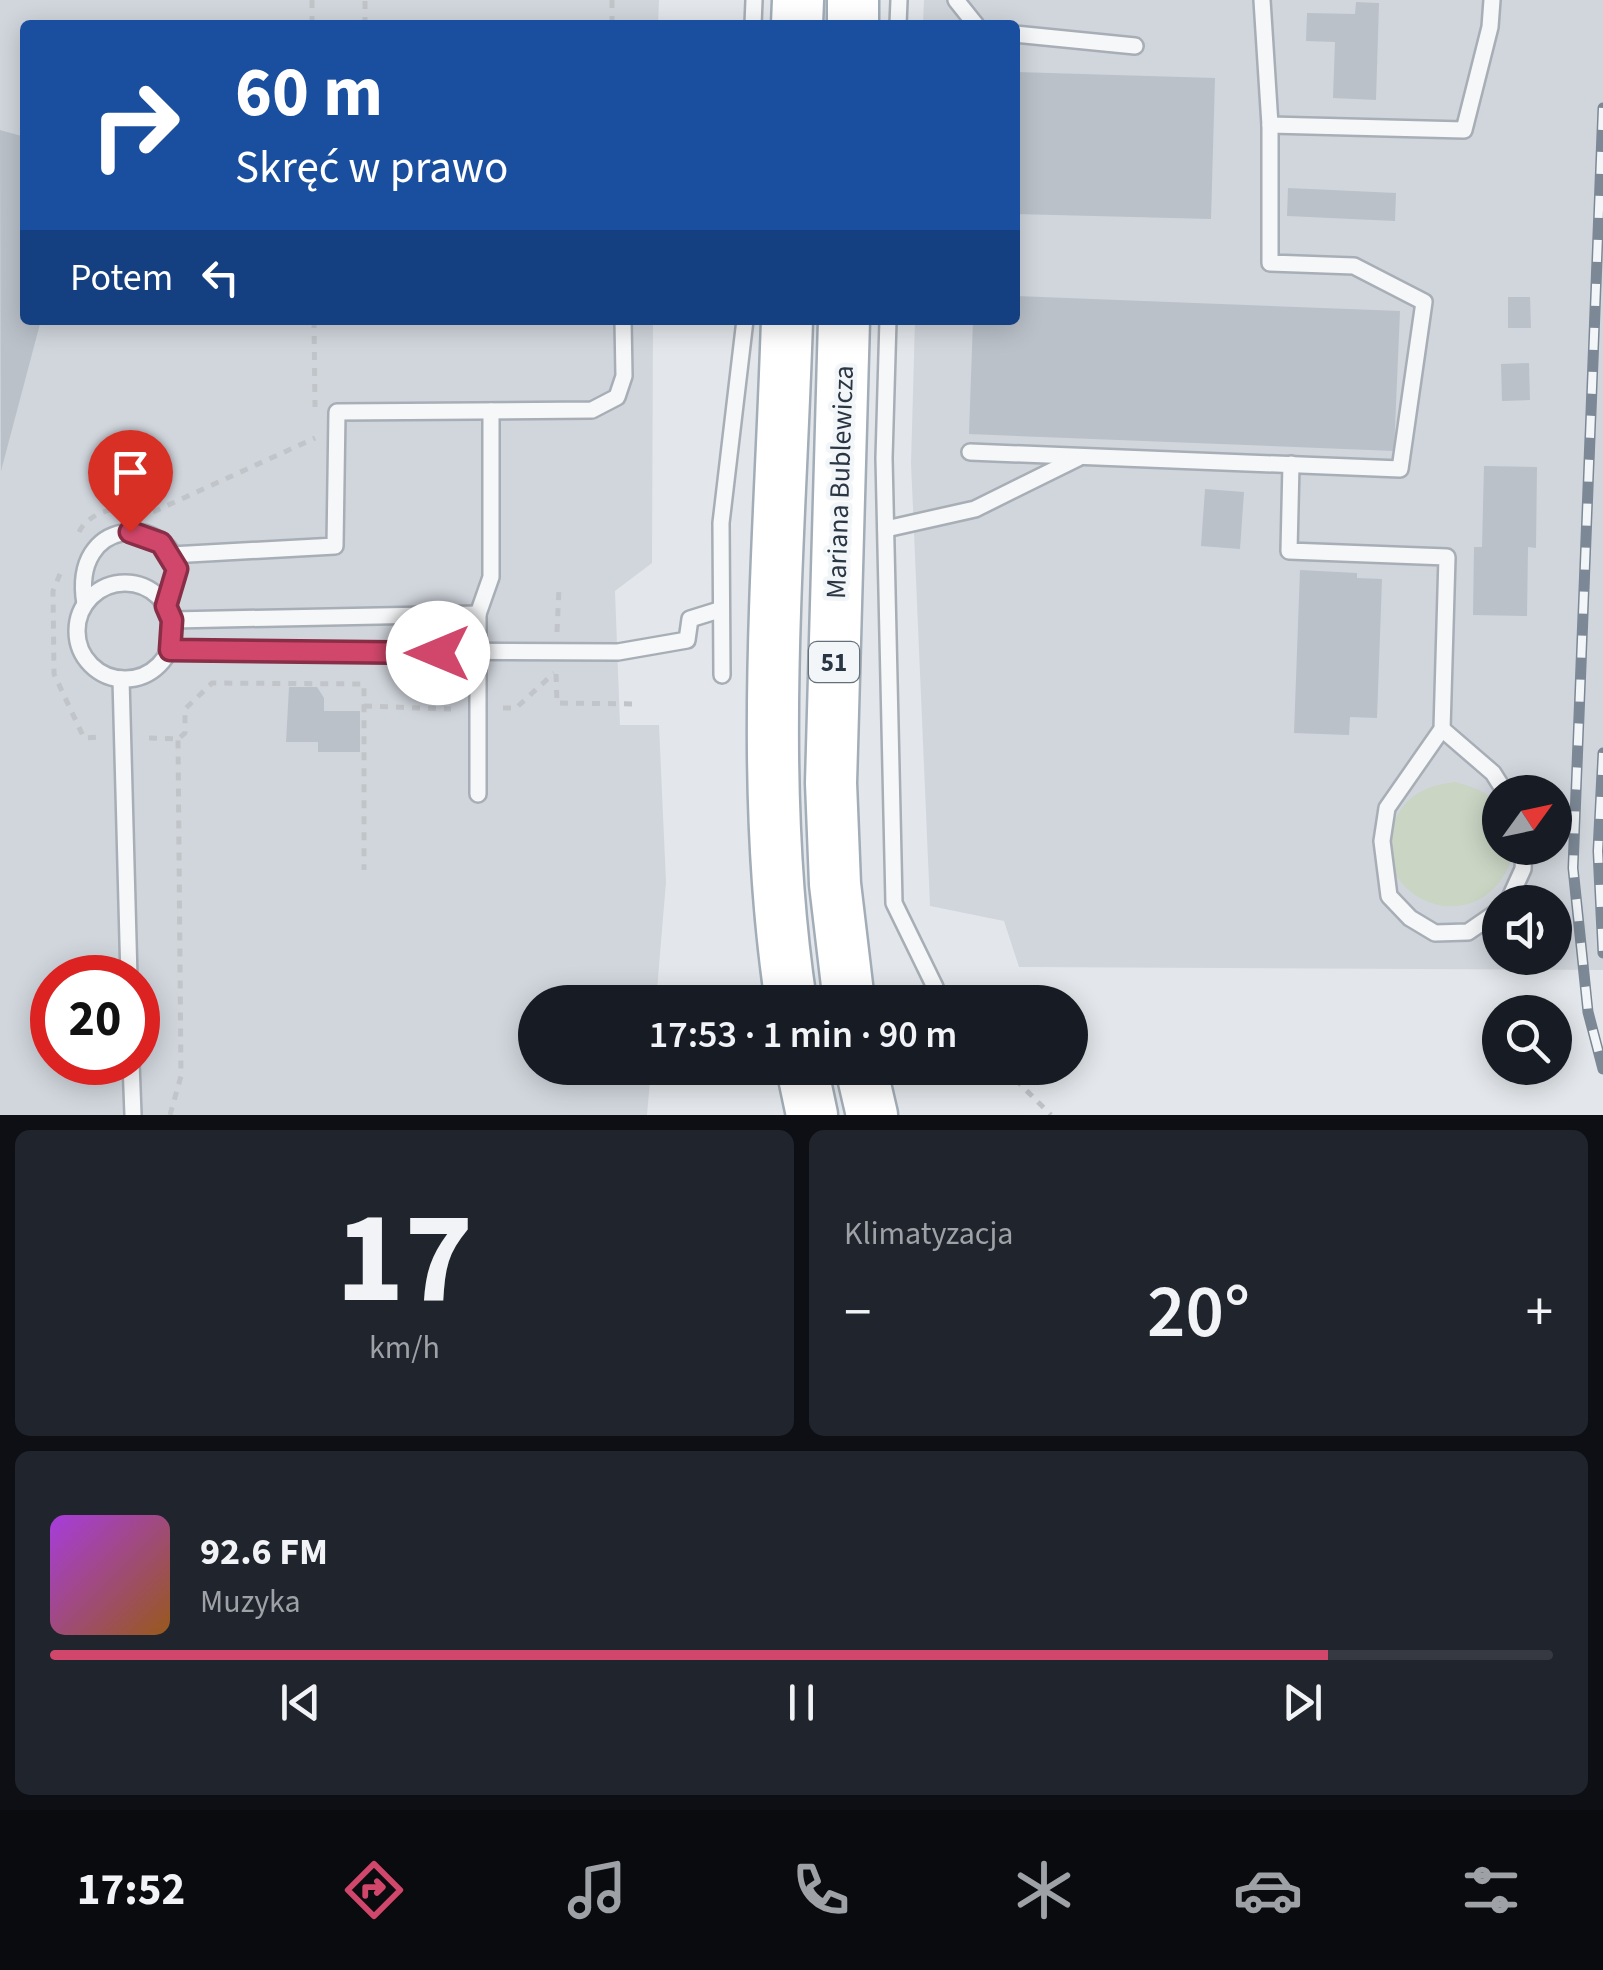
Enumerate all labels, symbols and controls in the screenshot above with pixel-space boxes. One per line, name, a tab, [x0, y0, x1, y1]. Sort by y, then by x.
text: 60 m	[235, 43, 383, 143]
icon: right	[70, 60, 200, 190]
text: Skręć w prawo	[235, 136, 508, 200]
icon: left	[193, 250, 248, 305]
text: Potem	[70, 251, 173, 305]
street label: Mariana Bublewicza	[816, 365, 864, 600]
pin	[88, 430, 173, 533]
icon: arrive	[103, 445, 158, 500]
position arrow	[386, 601, 490, 705]
road number: 51	[809, 642, 859, 682]
north arrow	[1482, 775, 1572, 865]
map controls	[1482, 775, 1572, 1085]
button: sound	[1482, 885, 1572, 975]
speed limit sign: 20	[30, 955, 160, 1085]
button: search	[1482, 995, 1572, 1085]
text: 17:53 · 1 min · 90 m	[649, 1008, 957, 1062]
text: 17	[336, 1167, 473, 1352]
text: Klimatyzacja	[844, 1211, 1013, 1257]
text: 20°	[1147, 1259, 1250, 1366]
text: −	[844, 1274, 871, 1352]
text: +	[1526, 1274, 1553, 1352]
text: km/h	[369, 1325, 440, 1371]
text: 92.6 FM	[200, 1525, 328, 1579]
text: Muzyka	[200, 1579, 301, 1625]
icon: previous	[273, 1675, 328, 1730]
icon: pause	[774, 1675, 829, 1730]
icon: next	[1275, 1675, 1330, 1730]
icon: directions	[339, 1855, 409, 1925]
icon: music	[562, 1855, 632, 1925]
icon: phone	[786, 1855, 856, 1925]
icon: climate	[1009, 1855, 1079, 1925]
icon: car	[1233, 1855, 1303, 1925]
icon: filters	[1456, 1855, 1526, 1925]
text: 17:52	[77, 1858, 185, 1922]

